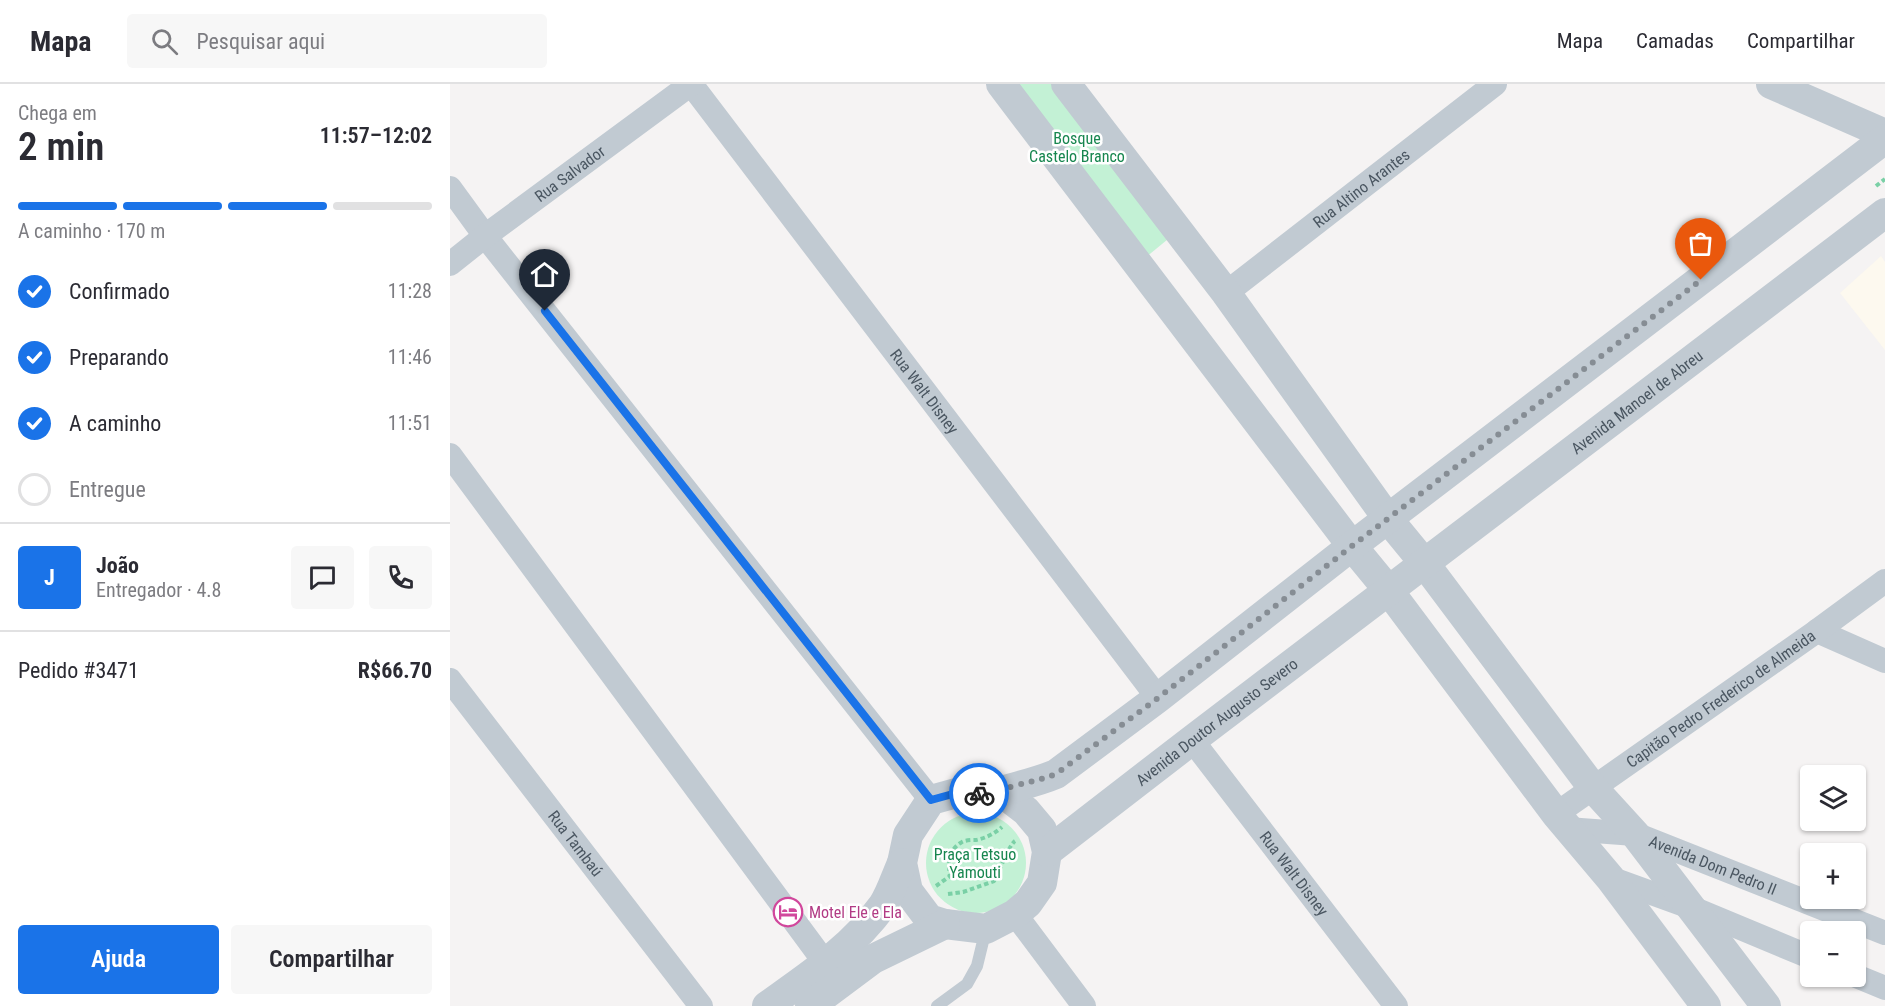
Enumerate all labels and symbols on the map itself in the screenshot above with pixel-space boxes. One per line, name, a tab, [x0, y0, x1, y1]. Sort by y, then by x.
park label: Bosque Castelo Branco	[1029, 129, 1125, 166]
street label: Rua Salvador	[531, 142, 609, 206]
street label: Rua Altino Arantes	[1309, 145, 1413, 232]
pin	[1675, 218, 1726, 280]
pin	[519, 249, 570, 311]
street label: Rua Walt Disney	[886, 346, 963, 438]
street label: Avenida Manoel de Abreu	[1567, 346, 1707, 458]
street label: Capitão Pedro Frederico de Almeida	[1623, 626, 1819, 772]
street label: Avenida Doutor Augusto Severo	[1132, 654, 1302, 790]
courier	[949, 763, 1009, 823]
street label: Rua Tambaú	[544, 807, 607, 880]
street label: Rua Walt Disney	[1256, 828, 1332, 920]
street label: Avenida Dom Pedro II	[1646, 832, 1779, 899]
park label: Praça Tetsuo Yamouti	[934, 845, 1016, 882]
hotel icon: Motel Ele e Ela	[772, 896, 804, 928]
place label: Motel Ele e Ela	[809, 903, 902, 922]

